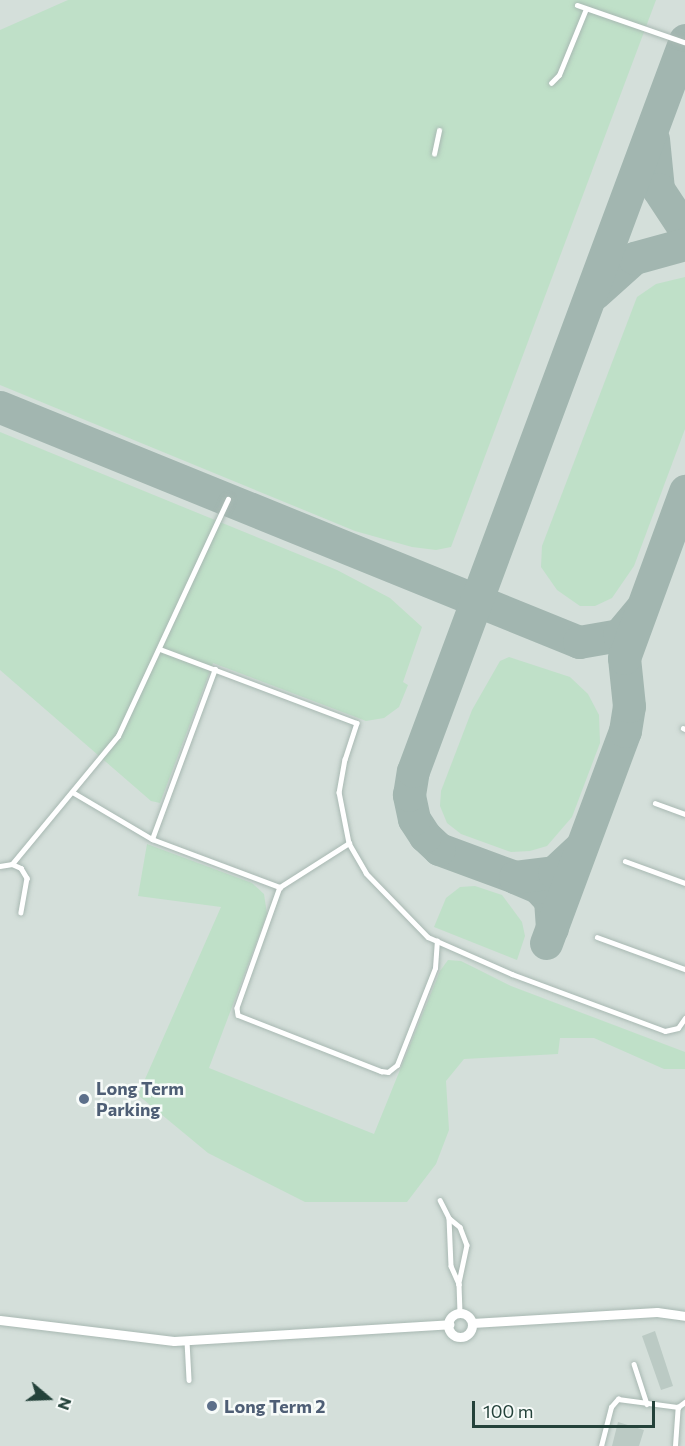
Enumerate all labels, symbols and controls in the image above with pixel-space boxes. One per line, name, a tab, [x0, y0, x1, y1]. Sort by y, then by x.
place label: Long Term Parking	[96, 1078, 184, 1120]
marker: Long Term Parking	[77, 1092, 91, 1106]
north arrow	[18, 1368, 78, 1428]
scale bar	[475, 1389, 658, 1427]
text: N	[55, 1395, 76, 1413]
place label: Long Term 2	[224, 1395, 326, 1417]
marker: Long Term 2	[205, 1399, 219, 1413]
text: 100 m	[483, 1400, 533, 1422]

